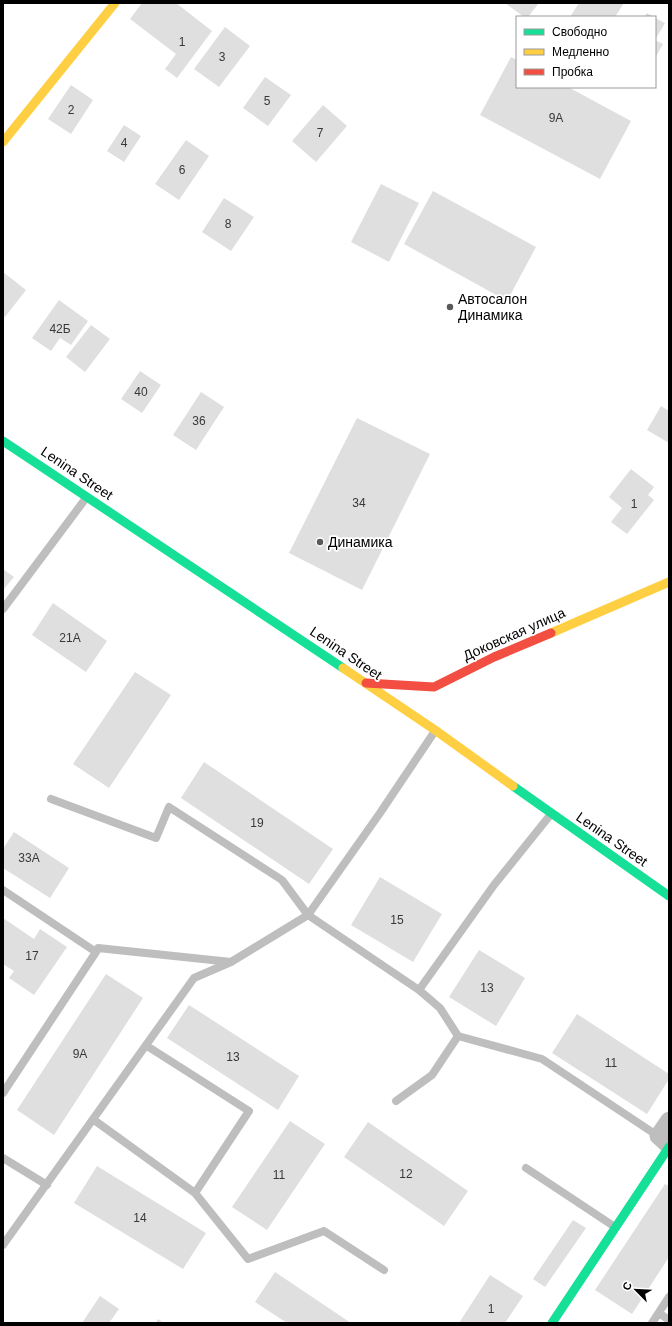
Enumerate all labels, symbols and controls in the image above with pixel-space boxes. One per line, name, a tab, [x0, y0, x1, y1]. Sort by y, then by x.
legend	[516, 16, 656, 88]
text: Свободно	[552, 25, 607, 39]
house number: 1	[179, 35, 186, 49]
text: Медленно	[552, 45, 609, 59]
house number: 3	[219, 50, 226, 64]
text: Пробка	[552, 65, 593, 79]
house number: 5	[264, 94, 271, 108]
house number: 2	[68, 103, 75, 117]
house number: 9А	[549, 111, 563, 125]
house number: 7	[317, 126, 324, 140]
house number: 4	[121, 136, 128, 150]
house number: 6	[179, 163, 186, 177]
house number: 8	[225, 217, 232, 231]
place label: Автосалон Динамика	[458, 291, 527, 323]
marker: Автосалон Динамика	[445, 302, 455, 312]
house number: 42Б	[49, 322, 71, 336]
house number: 40	[134, 385, 148, 399]
house number: 36	[192, 414, 206, 428]
street label: Lenina Street	[38, 443, 116, 503]
house number: 34	[352, 496, 366, 510]
house number: 1	[631, 497, 638, 511]
place label: Динамика	[328, 534, 393, 550]
marker: Динамика	[315, 537, 325, 547]
street label: Доковская улица	[461, 604, 568, 664]
street label: Lenina Street	[307, 623, 385, 683]
house number: 21А	[59, 631, 81, 645]
street label: Lenina Street	[573, 809, 651, 869]
house number: 19	[250, 816, 264, 830]
house number: 33А	[18, 851, 40, 865]
house number: 15	[390, 913, 404, 927]
house number: 17	[25, 949, 39, 963]
house number: 13	[480, 981, 494, 995]
house number: 9А	[73, 1047, 87, 1061]
house number: 13	[226, 1050, 240, 1064]
house number: 11	[605, 1056, 618, 1070]
house number: 12	[399, 1167, 413, 1181]
house number: 11	[273, 1168, 286, 1182]
house number: 14	[133, 1211, 147, 1225]
north arrow	[616, 1270, 656, 1310]
text: С	[620, 1280, 634, 1292]
house number: 1	[488, 1302, 495, 1316]

